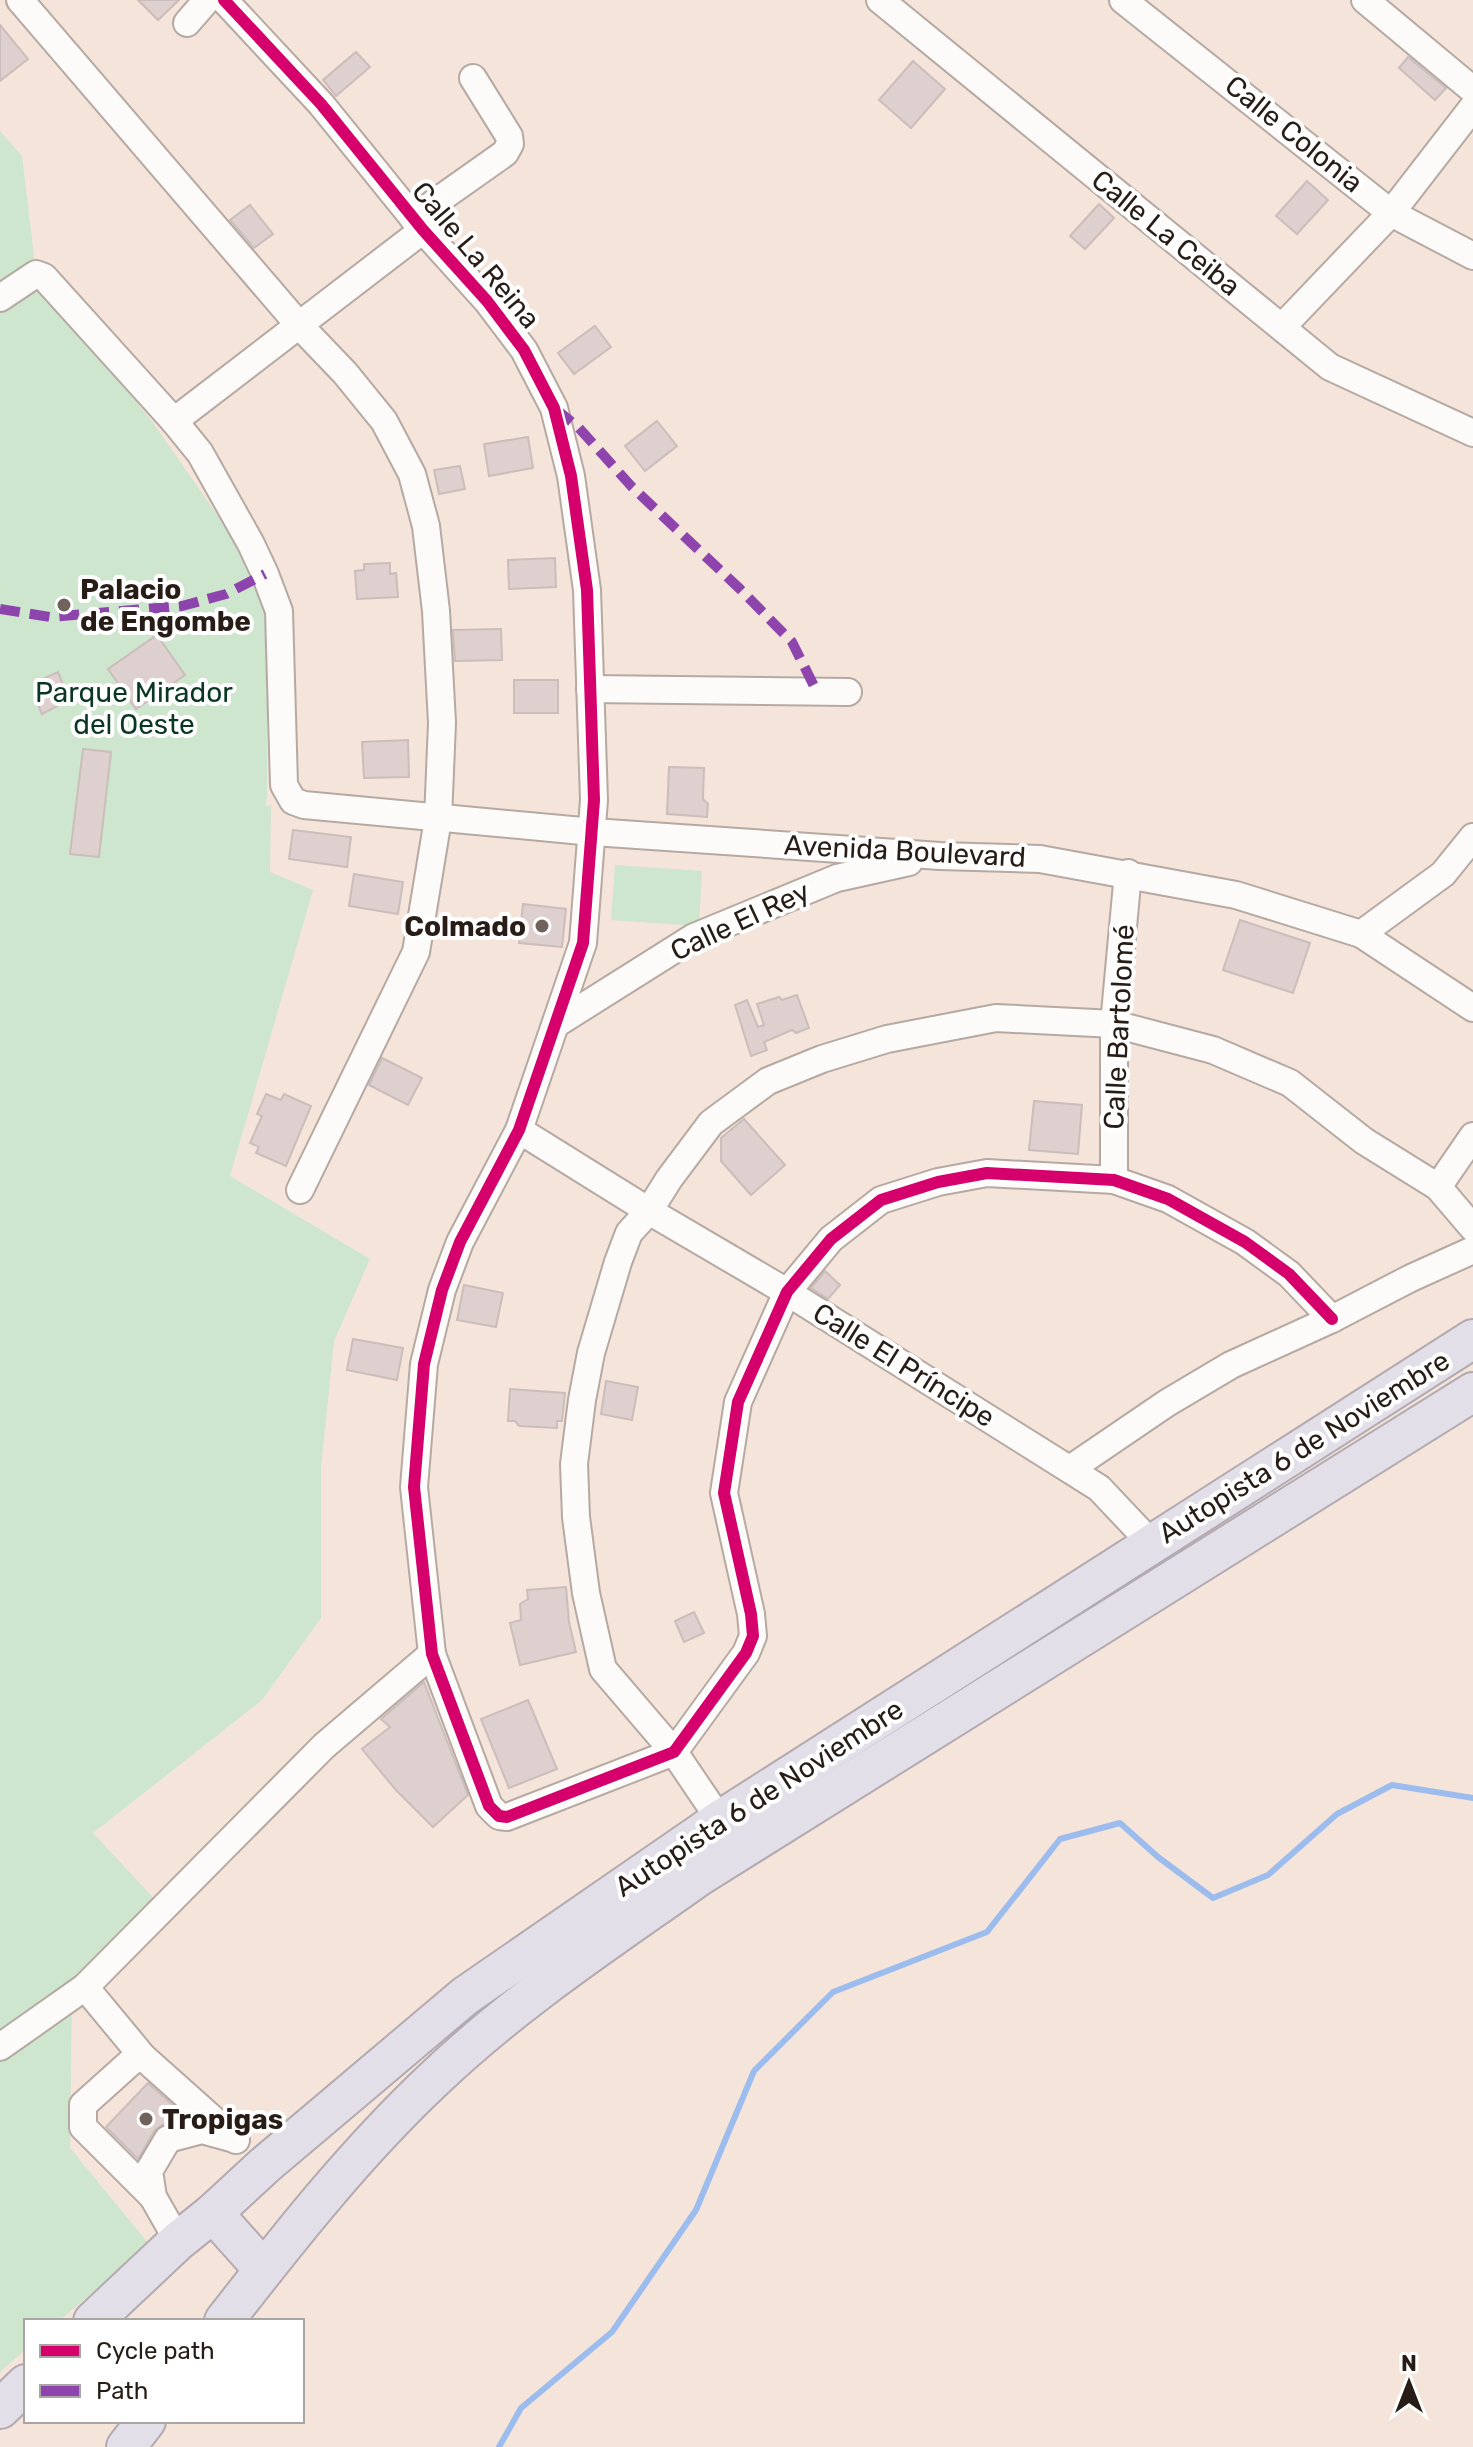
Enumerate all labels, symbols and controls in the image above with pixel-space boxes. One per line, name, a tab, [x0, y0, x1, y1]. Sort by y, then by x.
street label: Calle Colonia	[1219, 69, 1369, 199]
street label: Calle La Ceiba	[1085, 163, 1247, 303]
street label: Calle La Reina	[405, 175, 547, 335]
place label: Palacio de Engombe	[80, 573, 251, 638]
marker: Palacio de Engombe	[55, 596, 73, 614]
park label: Parque Mirador del Oeste	[35, 676, 233, 741]
street label: Avenida Boulevard	[783, 828, 1027, 874]
street label: Calle El Rey	[665, 874, 815, 968]
place label: Colmado	[404, 910, 526, 943]
marker: Colmado	[533, 917, 551, 935]
street label: Calle Bartolomé	[1097, 924, 1141, 1130]
street label: Calle El Príncipe	[807, 1296, 1001, 1434]
street label: Autopista 6 de Noviembre	[1152, 1344, 1456, 1550]
street label: Autopista 6 de Noviembre	[609, 1692, 909, 1904]
place label: Tropigas	[162, 2103, 283, 2136]
marker: Tropigas	[137, 2110, 155, 2128]
legend	[24, 2319, 304, 2423]
text: Cycle path	[96, 2337, 215, 2365]
north arrow	[1369, 2343, 1449, 2423]
text: N	[1401, 2350, 1417, 2377]
text: Path	[96, 2377, 148, 2405]

